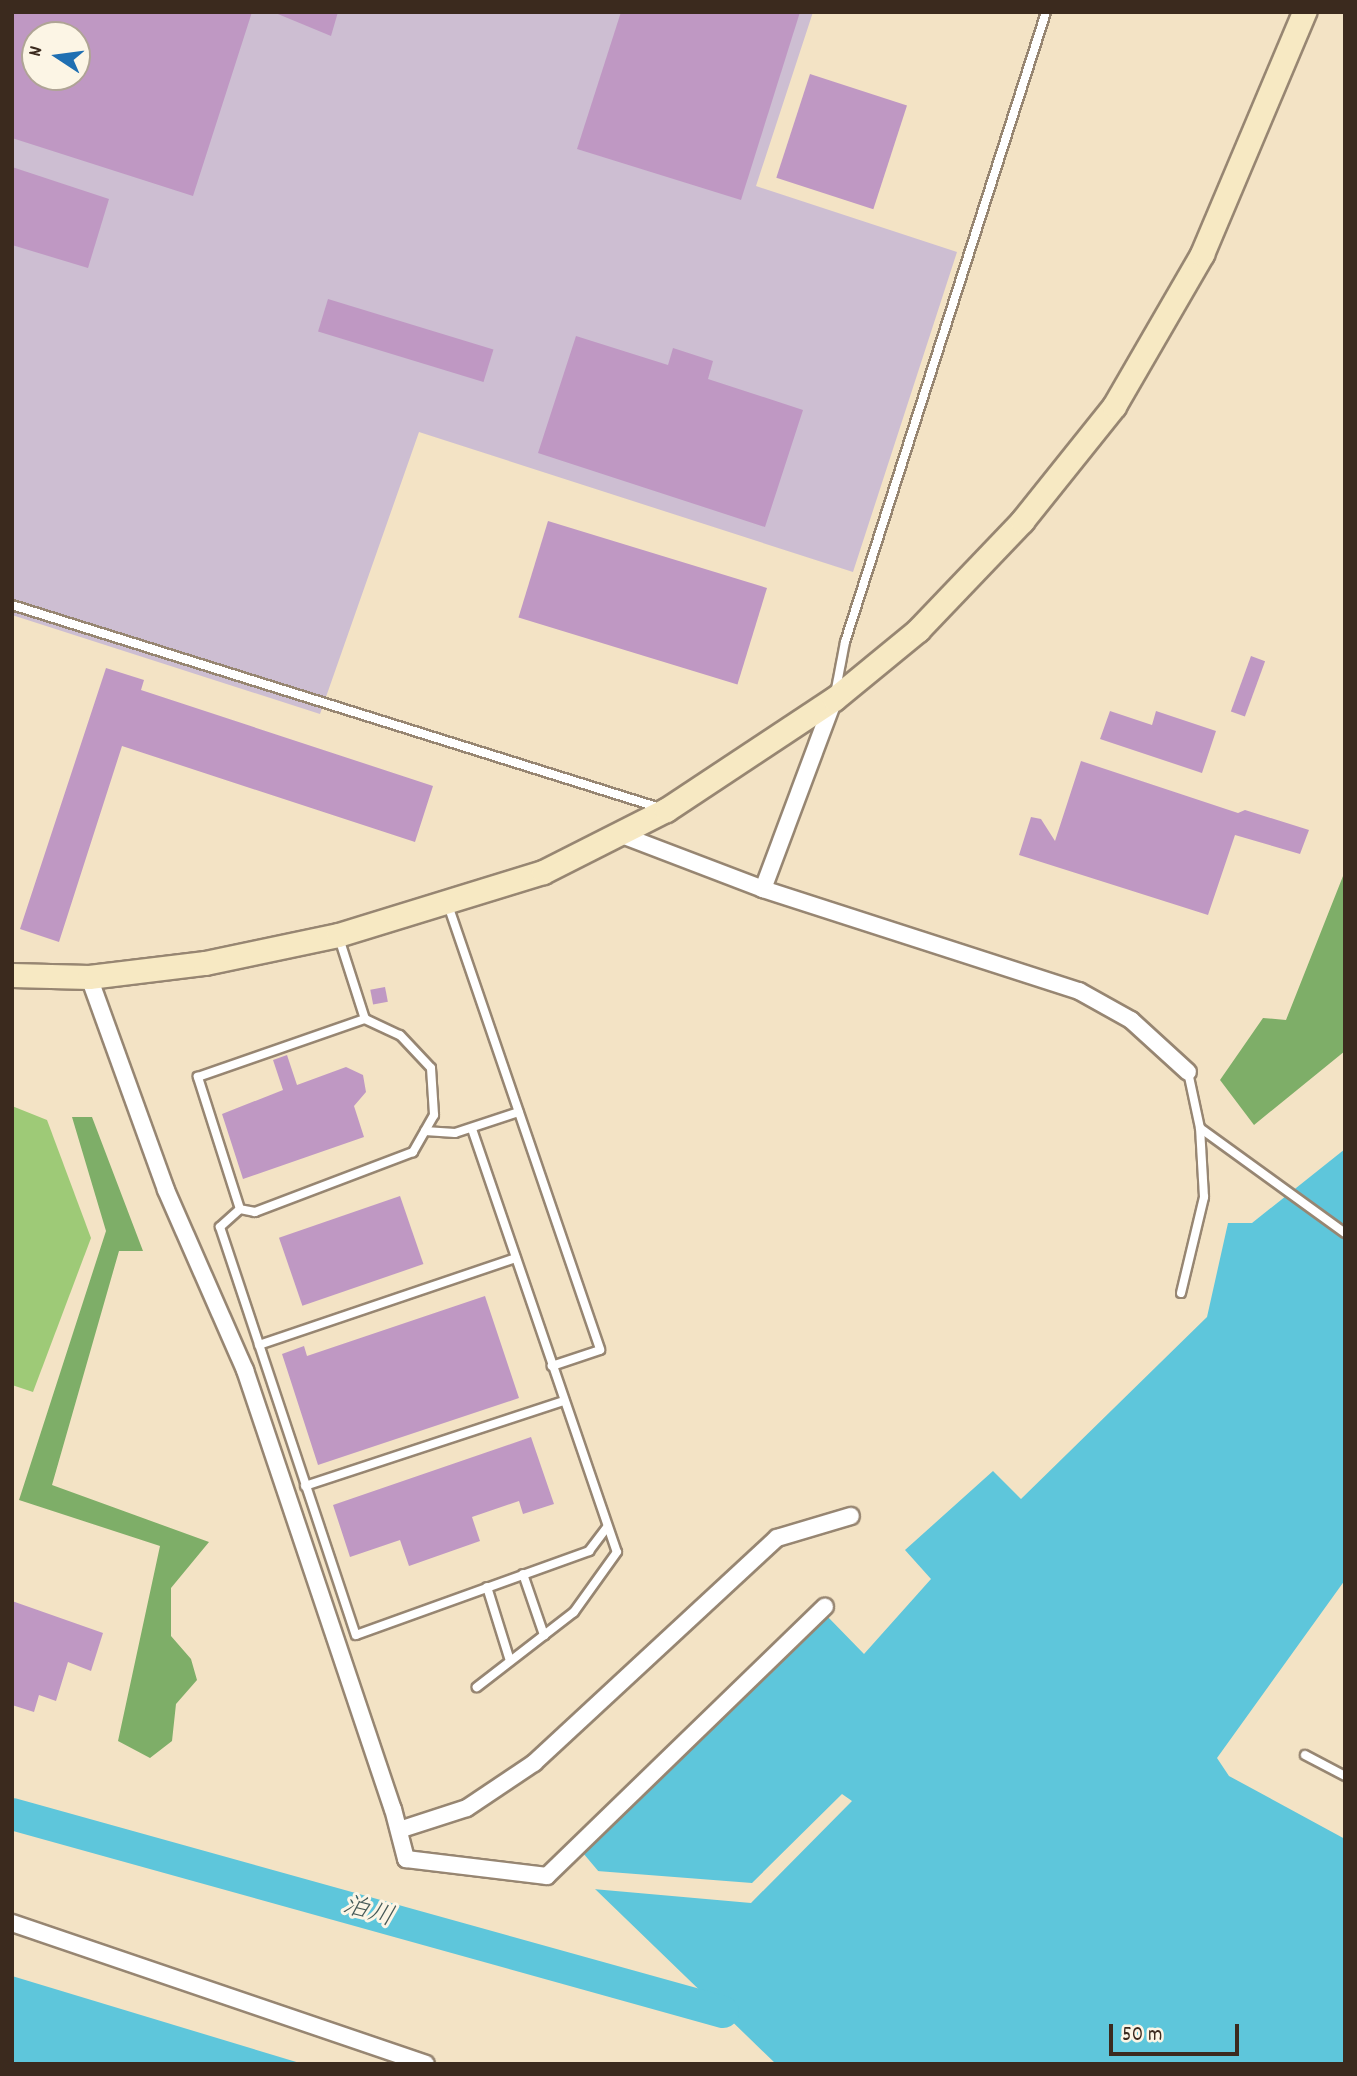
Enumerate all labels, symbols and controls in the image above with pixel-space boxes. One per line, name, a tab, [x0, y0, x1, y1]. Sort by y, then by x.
north arrow	[21, 21, 91, 91]
text: N	[23, 44, 51, 59]
water label: 泊川	[339, 1891, 397, 1935]
scale bar	[1112, 2010, 1242, 2054]
text: 50 m	[1122, 2021, 1162, 2051]

